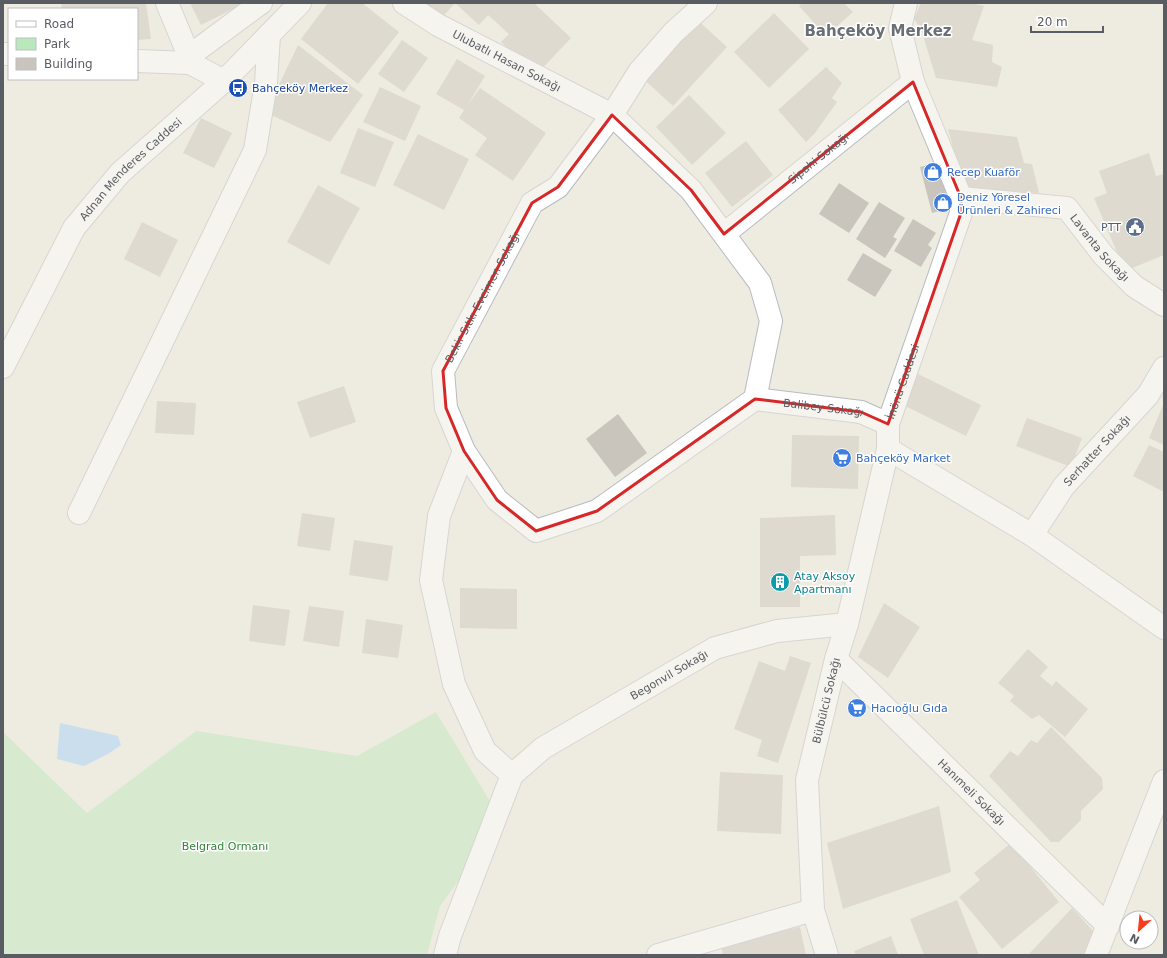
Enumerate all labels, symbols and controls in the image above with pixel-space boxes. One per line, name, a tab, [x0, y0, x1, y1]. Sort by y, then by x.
legend	[8, 8, 138, 80]
scale bar	[1031, 8, 1103, 34]
text: 20 m	[1037, 15, 1068, 29]
text: Road	[44, 17, 74, 31]
district label: Bahçeköy Merkez	[804, 22, 952, 40]
street label: Ulubatlı Hasan Sokağı	[450, 27, 563, 94]
text: Park	[44, 37, 70, 51]
text: Building	[44, 57, 93, 71]
bus stop icon: Bahçeköy Merkez	[227, 77, 249, 99]
place label: Bahçeköy Merkez	[252, 82, 348, 95]
street label: Adnan Menderes Caddesi	[77, 115, 184, 223]
street label: Sipahi Sokağı	[785, 130, 851, 186]
shop icon: Recep Kuaför	[922, 161, 944, 183]
place label: Recep Kuaför	[947, 166, 1020, 179]
place label: Deniz Yöresel Ürünleri & Zahireci	[957, 191, 1061, 217]
shop icon: Deniz Yöresel Ürünleri & Zahireci	[932, 192, 954, 214]
street label: Lavanta Sokağı	[1068, 211, 1132, 284]
public building icon: PTT	[1124, 216, 1146, 238]
place label: PTT	[1101, 221, 1121, 234]
street label: Bekir Sıtkı Evcimen Sokağı	[442, 229, 522, 365]
street label: İnönü Caddesi	[884, 342, 922, 421]
street label: Balibey Sokağı	[783, 396, 866, 419]
street label: Serhatter Sokağı	[1061, 412, 1133, 489]
supermarket icon: Bahçeköy Market	[831, 447, 853, 469]
place label: Bahçeköy Market	[856, 452, 951, 465]
place label: Atay Aksoy Apartmanı	[794, 570, 856, 596]
building icon: Atay Aksoy Apartmanı	[769, 571, 791, 593]
street label: Begonvil Sokağı	[628, 647, 710, 702]
street label: Bülbülcü Sokağı	[809, 656, 843, 745]
supermarket icon: Hacıoğlu Gıda	[846, 697, 868, 719]
place label: Hacıoğlu Gıda	[871, 702, 948, 715]
street label: Hanımeli Sokağı	[935, 756, 1008, 828]
park label: Belgrad Ormanı	[182, 840, 268, 853]
north arrow	[1119, 910, 1159, 950]
text: N	[1128, 931, 1142, 946]

